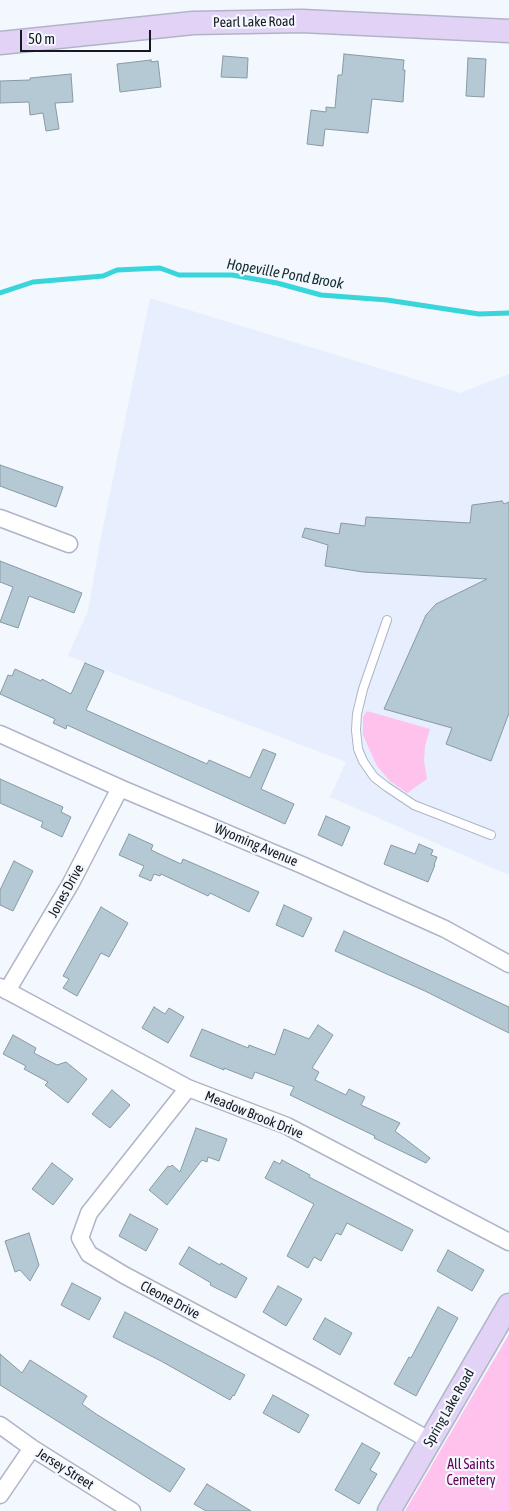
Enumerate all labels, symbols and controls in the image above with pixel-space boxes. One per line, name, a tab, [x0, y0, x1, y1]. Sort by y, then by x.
street label: Pearl Lake Road	[213, 13, 295, 31]
scale bar	[22, 20, 154, 52]
text: 50 m	[28, 30, 55, 47]
water label: Hopeville Pond Brook	[225, 255, 345, 293]
street label: Wyoming Avenue	[212, 820, 300, 870]
street label: Jones Drive	[45, 861, 87, 921]
street label: Meadow Brook Drive	[202, 1088, 306, 1142]
street label: Cleone Drive	[137, 1277, 203, 1323]
street label: Spring Lake Road	[420, 1366, 478, 1450]
street label: Jersey Street	[33, 1445, 97, 1493]
park label: All Saints Cemetery	[446, 1457, 496, 1490]

